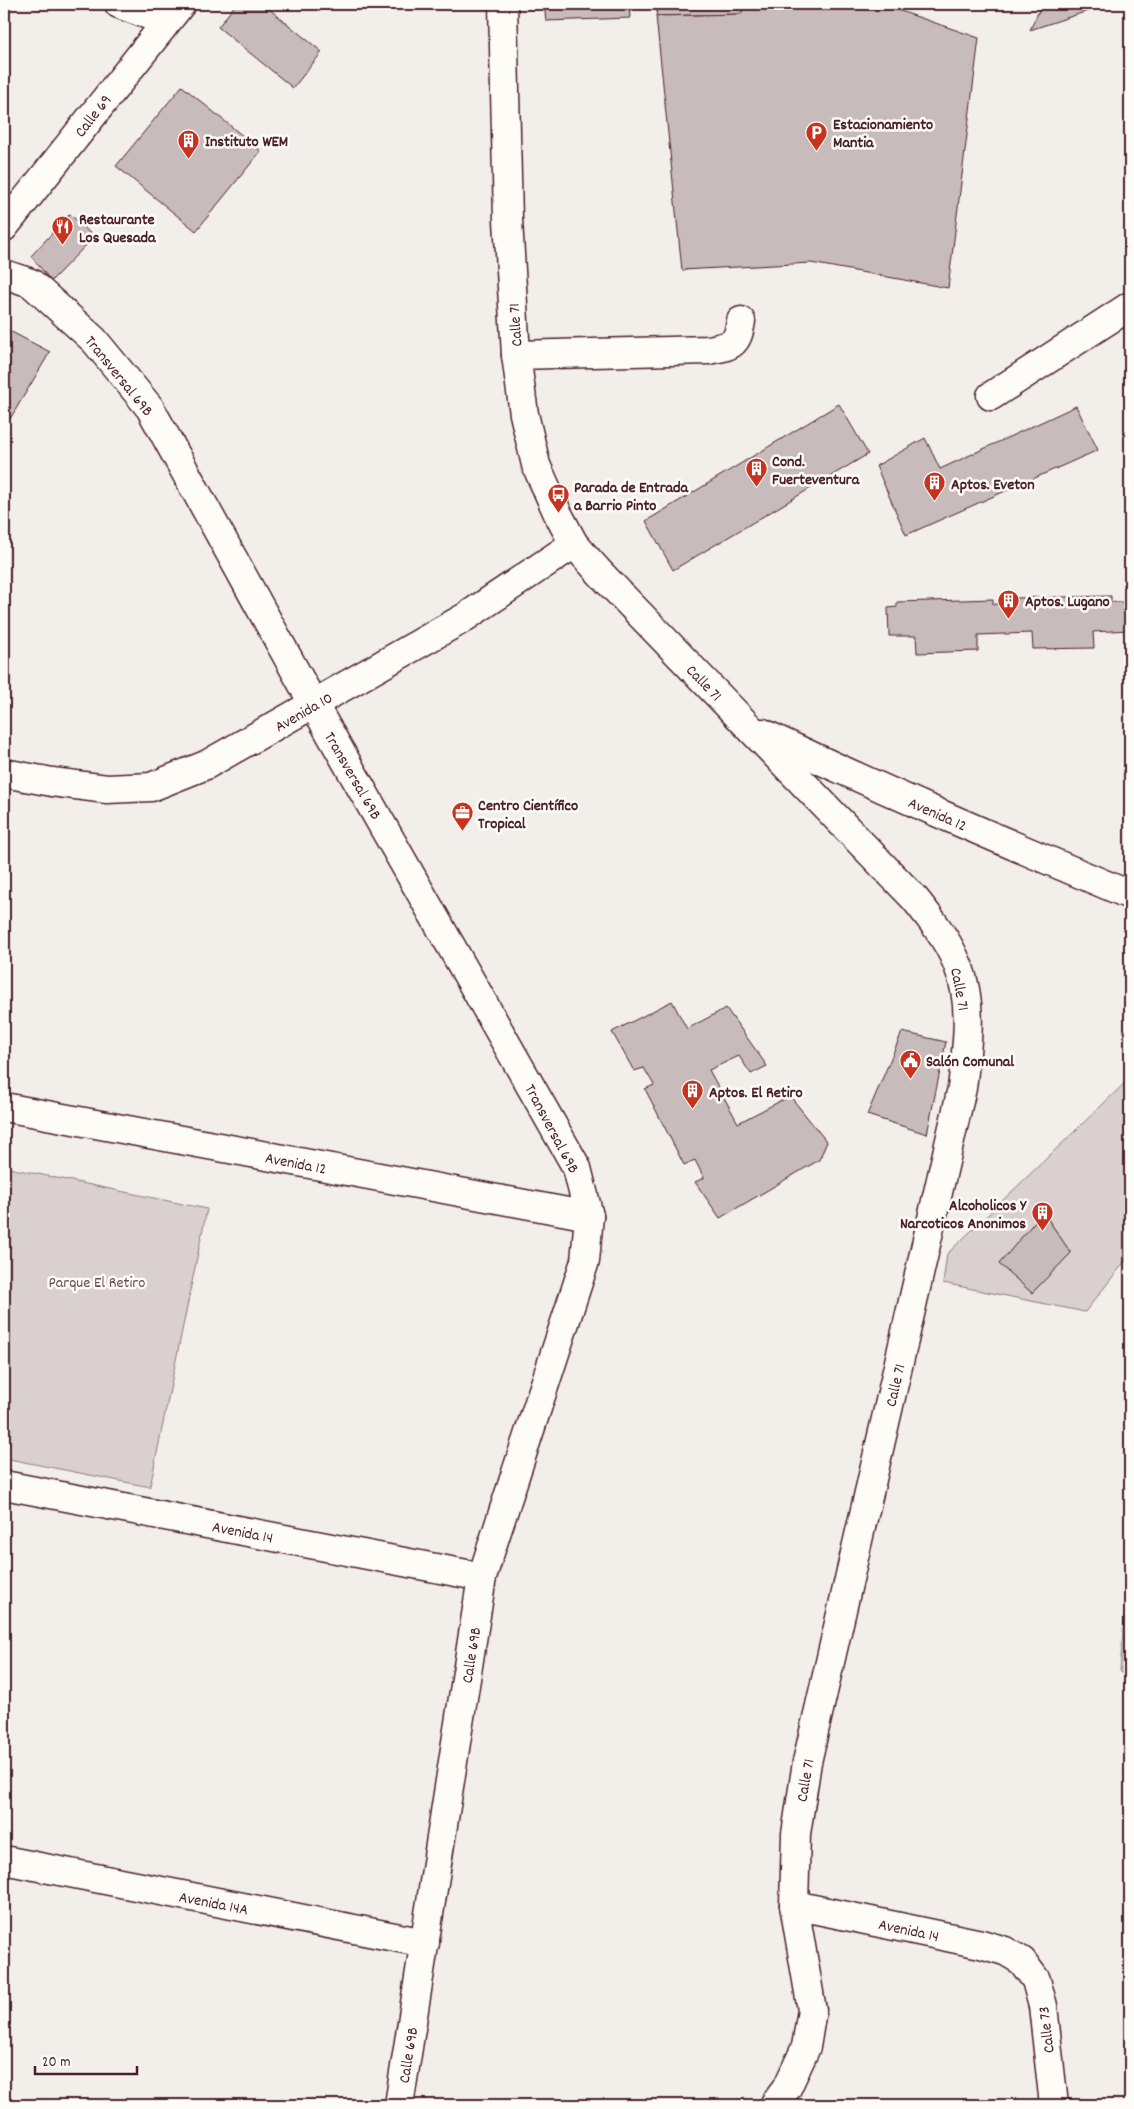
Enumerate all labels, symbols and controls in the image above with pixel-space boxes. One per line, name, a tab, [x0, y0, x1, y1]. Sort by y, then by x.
street label: Calle 69	[70, 90, 118, 143]
place label: Estacionamiento Mantia	[833, 114, 933, 155]
parking icon: Estacionamiento Mantia	[805, 120, 829, 151]
building icon: Instituto WEM	[177, 128, 201, 159]
place label: Instituto WEM	[205, 131, 288, 154]
place label: Restaurante Los Quesada	[79, 209, 157, 250]
restaurant icon: Restaurante Los Quesada	[51, 215, 75, 246]
street label: Calle 71	[504, 302, 529, 347]
street label: Transversal 69B	[78, 331, 158, 422]
place label: Cond. Fuerteventura	[772, 451, 861, 492]
building icon: Cond. Fuerteventura	[744, 457, 768, 488]
building icon: Aptos. Eveton	[923, 471, 947, 502]
place label: Aptos. Eveton	[951, 474, 1035, 497]
place label: Parada de Entrada a Barrio Pinto	[574, 477, 690, 518]
bus stop icon: Parada de Entrada a Barrio Pinto	[546, 483, 570, 514]
building icon: Aptos. Lugano	[997, 588, 1021, 619]
place label: Aptos. Lugano	[1025, 591, 1110, 614]
street label: Calle 71	[680, 660, 727, 707]
street label: Avenida 10	[271, 687, 338, 739]
street label: Transversal 69B	[317, 728, 386, 824]
street label: Avenida 12	[904, 792, 970, 838]
place label: Centro Científico Tropical	[478, 795, 578, 836]
office icon: Centro Científico Tropical	[450, 801, 474, 832]
street label: Calle 71	[943, 966, 974, 1013]
public building icon: Salón Comunal	[898, 1048, 922, 1079]
place label: Salón Comunal	[926, 1051, 1014, 1074]
building icon: Aptos. El Retiro	[681, 1079, 705, 1110]
street label: Transversal 69B	[518, 1080, 584, 1178]
place label: Aptos. El Retiro	[709, 1082, 803, 1105]
street label: Avenida 12	[263, 1147, 328, 1182]
place label: Alcoholicos Y Narcoticos Anonimos	[900, 1195, 1027, 1236]
building icon: Alcoholicos Y Narcoticos Anonimos	[1030, 1201, 1054, 1232]
park label: Parque El Retiro	[49, 1272, 145, 1295]
street label: Calle 71	[880, 1362, 913, 1409]
street label: Avenida 14	[210, 1516, 275, 1551]
street label: Calle 69B	[457, 1626, 488, 1685]
street label: Calle 71	[791, 1757, 822, 1804]
street label: Avenida 14A	[177, 1886, 250, 1923]
street label: Avenida 14	[876, 1914, 941, 1949]
street label: Calle 73	[1033, 2005, 1062, 2054]
street label: Calle 69B	[394, 2026, 425, 2085]
scale bar	[35, 2044, 138, 2076]
text: 20 m	[42, 2052, 70, 2074]

